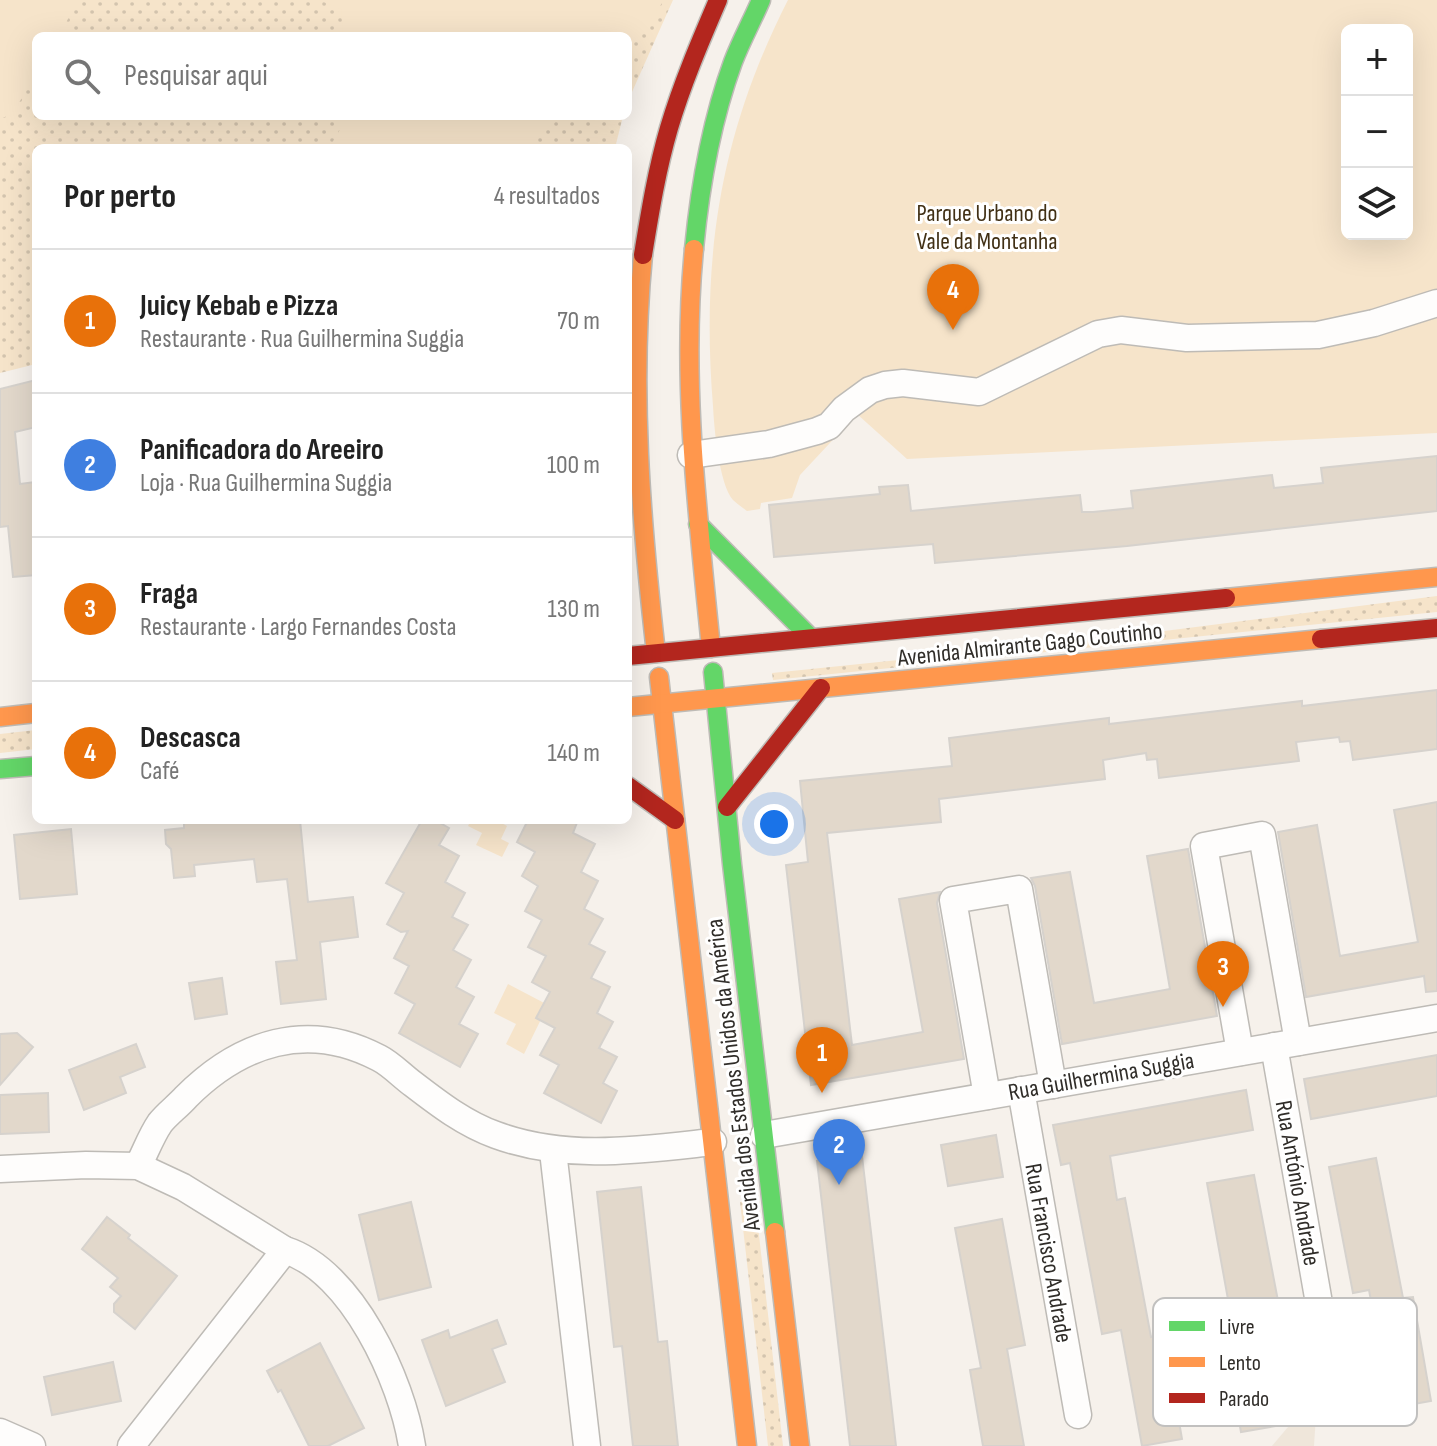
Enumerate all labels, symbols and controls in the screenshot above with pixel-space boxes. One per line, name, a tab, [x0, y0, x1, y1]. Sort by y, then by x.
map controls	[1341, 24, 1413, 240]
button: +	[1341, 24, 1413, 96]
search box	[32, 32, 632, 120]
icon: search	[60, 54, 104, 98]
text: Pesquisar aqui	[124, 58, 268, 94]
button: −	[1341, 96, 1413, 168]
button: layers	[1341, 168, 1413, 240]
text: Por perto	[64, 176, 176, 217]
text: 4 resultados	[494, 181, 600, 212]
park label: Parque Urbano do Vale da Montanha	[916, 199, 1058, 256]
pin: 4	[927, 264, 979, 330]
text: Juicy Kebab e Pizza	[140, 288, 338, 324]
text: 1	[85, 306, 95, 337]
text: 70 m	[557, 306, 600, 337]
text: Restaurante · Rua Guilhermina Suggia	[140, 324, 464, 355]
text: Panificadora do Areeiro	[140, 432, 384, 468]
text: 2	[84, 450, 96, 481]
text: 100 m	[547, 450, 600, 481]
text: Loja · Rua Guilhermina Suggia	[140, 468, 392, 499]
text: Fraga	[140, 576, 198, 612]
text: 3	[84, 594, 96, 625]
text: 130 m	[548, 594, 600, 625]
text: Restaurante · Largo Fernandes Costa	[140, 612, 456, 643]
street label: Avenida Almirante Gago Coutinho	[895, 616, 1164, 673]
text: Descasca	[140, 720, 241, 756]
text: 4	[84, 738, 96, 769]
text: 140 m	[548, 738, 600, 769]
text: Café	[140, 756, 180, 787]
your location	[754, 804, 794, 844]
street label: Avenida dos Estados Unidos da América	[700, 917, 767, 1234]
pin: 3	[1197, 941, 1249, 1007]
pin: 1	[796, 1027, 848, 1093]
street label: Rua Guilhermina Suggia	[1006, 1046, 1196, 1107]
street label: Rua António Andrade	[1269, 1098, 1326, 1268]
pin: 2	[813, 1119, 865, 1185]
street label: Rua Francisco Andrade	[1018, 1161, 1079, 1345]
legend	[1153, 1298, 1417, 1426]
text: Livre	[1219, 1314, 1255, 1341]
text: Lento	[1219, 1350, 1261, 1377]
text: Parado	[1219, 1386, 1269, 1413]

